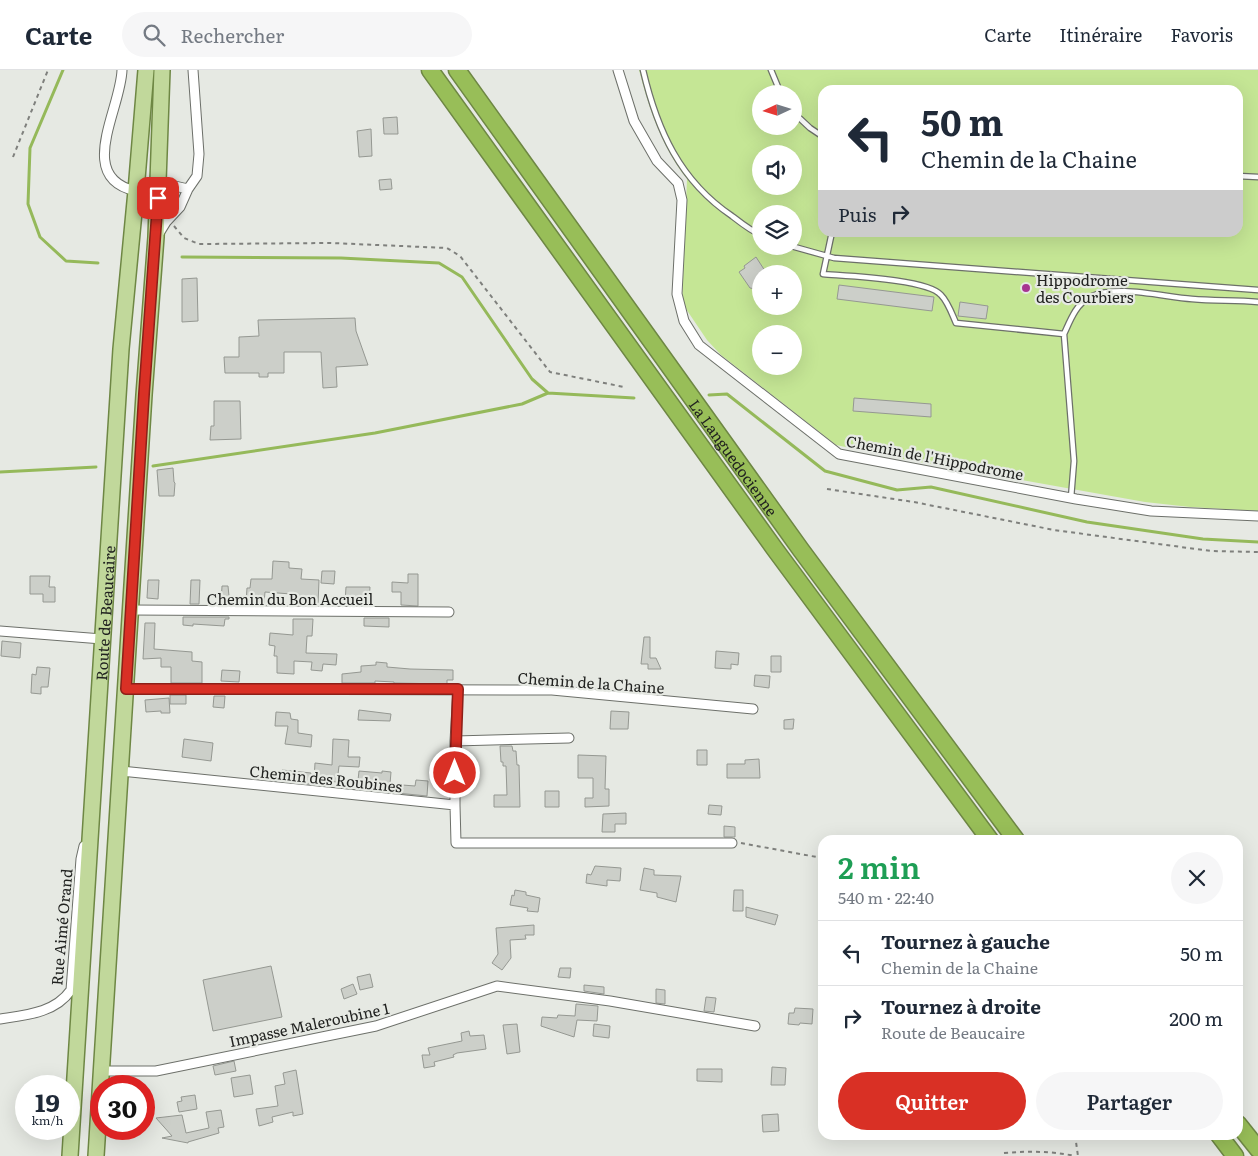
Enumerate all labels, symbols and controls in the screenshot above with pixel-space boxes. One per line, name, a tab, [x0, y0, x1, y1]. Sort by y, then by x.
search box	[122, 12, 472, 57]
text: Carte	[25, 17, 92, 52]
icon: search	[140, 21, 168, 49]
text: Rechercher	[180, 21, 284, 49]
text: Carte	[984, 21, 1031, 48]
text: Itinéraire	[1059, 21, 1142, 48]
text: Favoris	[1170, 21, 1233, 48]
north arrow	[752, 85, 802, 135]
map controls	[752, 85, 802, 375]
text: 50 m	[921, 95, 1004, 147]
icon: left	[838, 105, 903, 170]
text: Chemin de la Chaine	[921, 142, 1137, 175]
button: sound	[752, 145, 802, 195]
pin	[137, 177, 179, 219]
icon: arrive	[144, 184, 172, 212]
text: Puis	[838, 200, 876, 228]
icon: right	[886, 200, 914, 228]
button: layers	[752, 205, 802, 255]
button: +	[752, 265, 802, 315]
place label: Hippodrome des Courbiers	[1036, 268, 1134, 308]
marker: Hippodrome des Courbiers	[1020, 282, 1032, 294]
button: −	[752, 325, 802, 375]
street label: La Languedocienne	[684, 394, 784, 520]
street label: Chemin de l'Hippodrome	[844, 429, 1026, 486]
street label: Route de Beaucaire	[89, 545, 120, 681]
street label: Chemin du Bon Accueil	[207, 587, 373, 610]
street label: Chemin de la Chaine	[517, 665, 665, 699]
position arrow	[428, 746, 480, 798]
street label: Chemin des Roubines	[249, 759, 404, 797]
text: 2 min	[838, 844, 920, 888]
button: close	[1171, 852, 1223, 904]
street label: Rue Aimé Orand	[44, 868, 78, 986]
text: 540 m · 22:40	[838, 885, 934, 909]
text: Tournez à gauche	[881, 927, 1050, 955]
icon: left	[838, 939, 866, 967]
text: 50 m	[1180, 939, 1223, 967]
text: Chemin de la Chaine	[881, 955, 1038, 979]
text: Tournez à droite	[881, 992, 1041, 1020]
street label: Impasse Maleroubine 1	[227, 996, 391, 1052]
icon: right	[838, 1004, 866, 1032]
text: 200 m	[1169, 1004, 1223, 1032]
text: Route de Beaucaire	[881, 1020, 1025, 1044]
button: Quitter	[838, 1072, 1026, 1130]
button: Partager	[1036, 1072, 1223, 1130]
speed limit sign: 30	[90, 1075, 155, 1140]
text: 19	[35, 1083, 60, 1120]
text: km/h	[32, 1111, 63, 1129]

